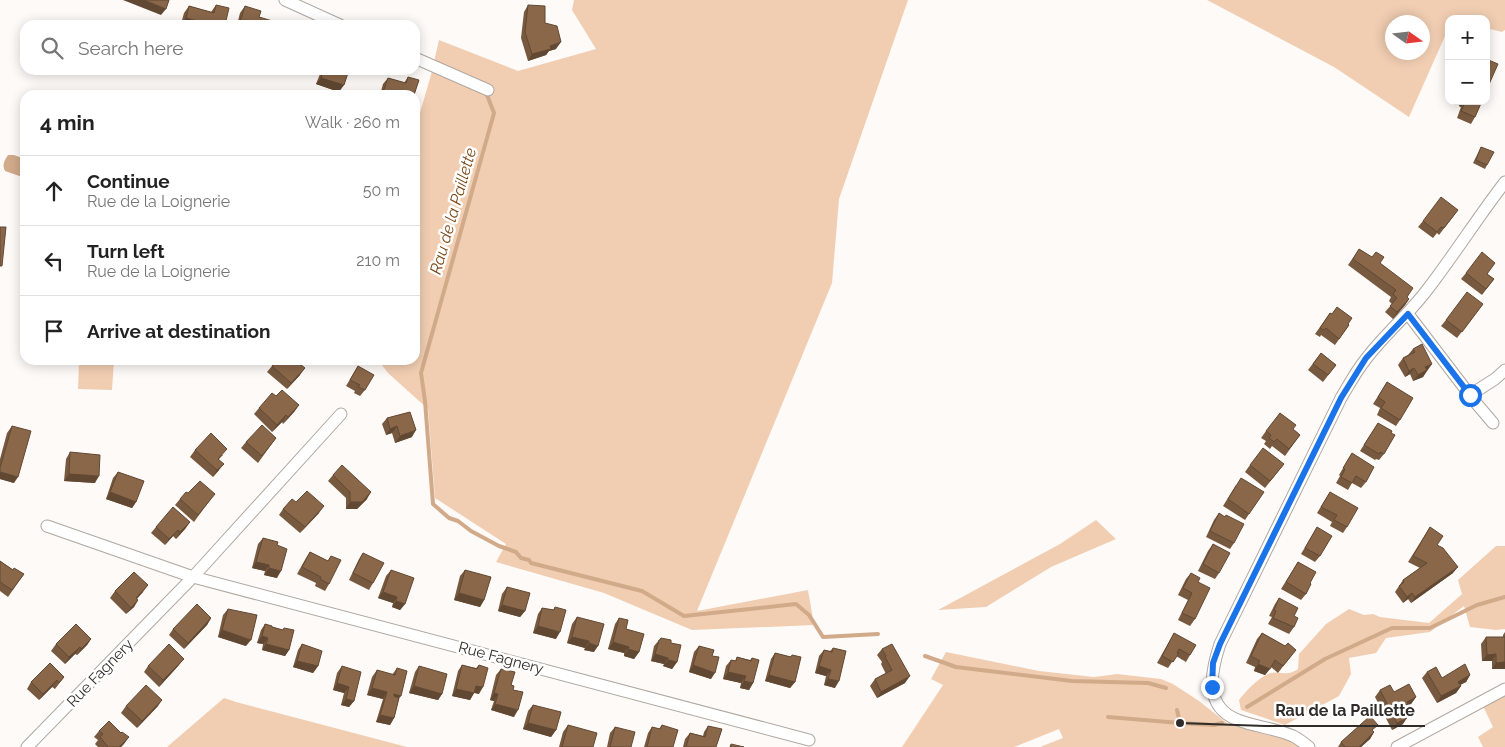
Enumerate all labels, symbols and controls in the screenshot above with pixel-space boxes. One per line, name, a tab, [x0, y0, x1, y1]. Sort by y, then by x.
north arrow	[1385, 15, 1430, 60]
map controls	[1445, 15, 1490, 105]
button: +	[1445, 15, 1490, 60]
search box	[20, 20, 420, 75]
icon: search	[38, 34, 66, 62]
text: Search here	[78, 37, 184, 59]
button: −	[1445, 60, 1490, 105]
text: 4 min	[40, 110, 95, 135]
text: Walk · 260 m	[305, 113, 400, 132]
water label: Rau de la Paillette	[426, 145, 480, 276]
text: Continue	[87, 170, 170, 192]
icon: ahead	[40, 177, 68, 205]
text: 50 m	[363, 181, 400, 200]
text: Rue de la Loignerie	[87, 192, 230, 211]
text: Turn left	[87, 240, 164, 262]
icon: left	[40, 247, 68, 275]
text: 210 m	[356, 251, 400, 270]
text: Rue de la Loignerie	[87, 262, 230, 281]
icon: arrive	[40, 317, 68, 345]
text: Arrive at destination	[87, 320, 271, 342]
route start	[1459, 384, 1482, 407]
street label: Rue Fagnery	[63, 635, 137, 711]
street label: Rue Fagnery	[456, 638, 546, 678]
route end	[1201, 676, 1224, 699]
callout: Rau de la Paillette	[1265, 695, 1425, 726]
text: Rau de la Paillette	[1275, 701, 1415, 720]

